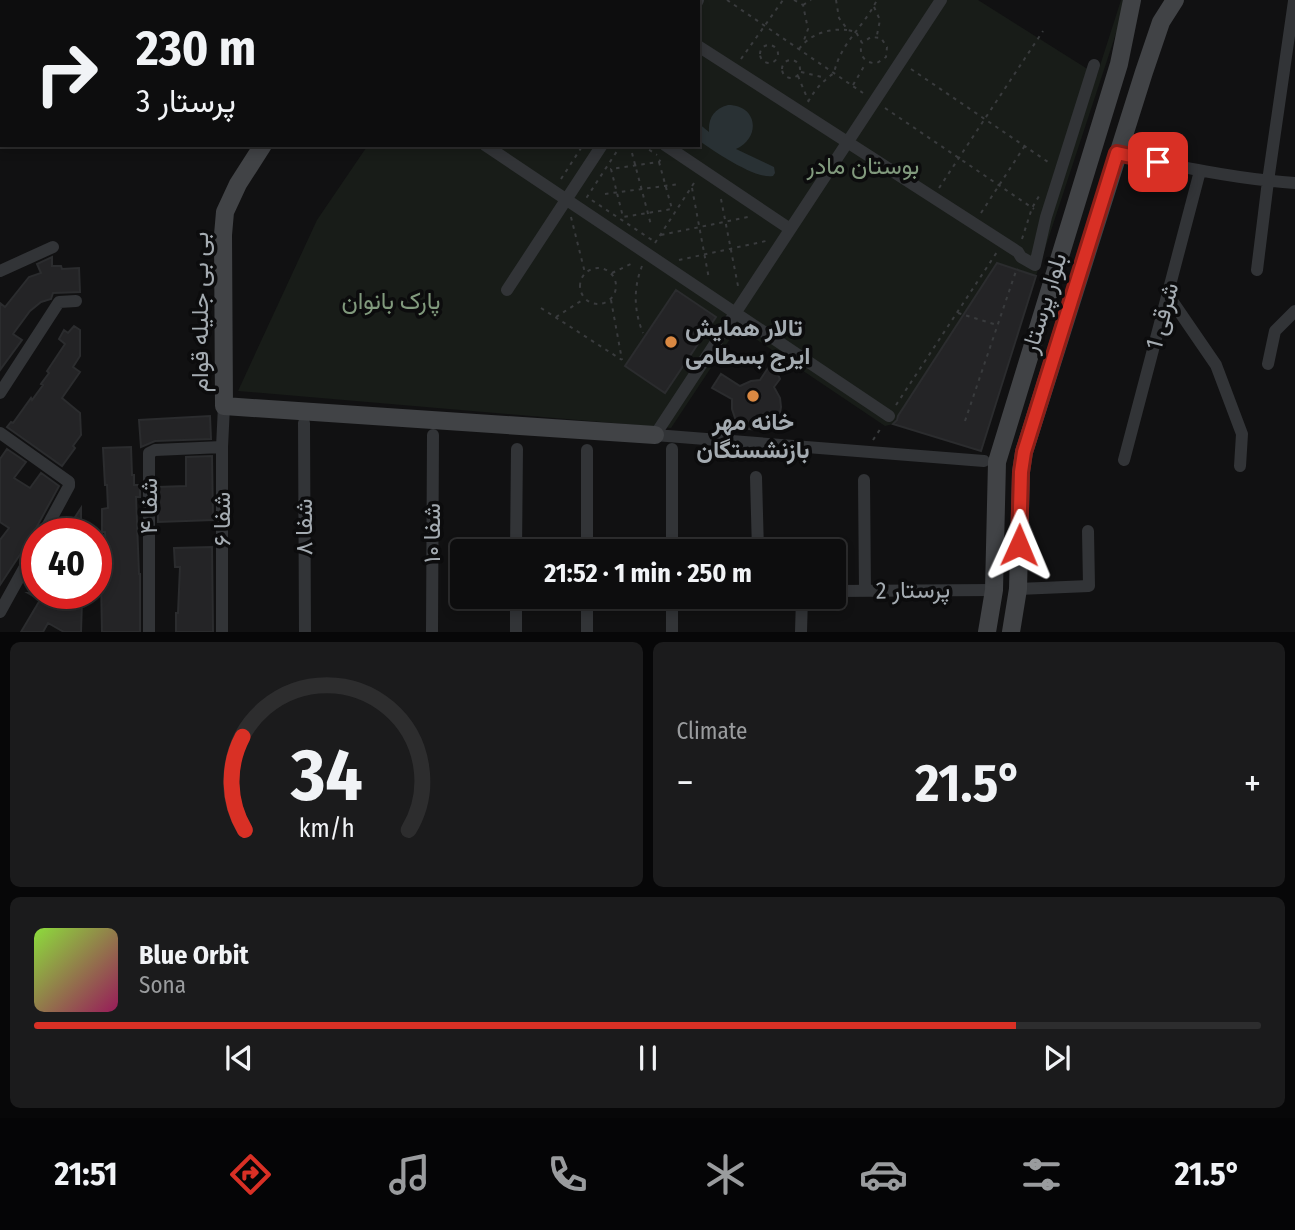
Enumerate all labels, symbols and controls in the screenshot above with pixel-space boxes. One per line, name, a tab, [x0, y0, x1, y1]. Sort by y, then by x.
text: 230 m	[136, 19, 256, 78]
icon: right	[21, 28, 112, 119]
text: پرستار 3	[136, 82, 236, 120]
pin	[1128, 132, 1188, 192]
icon: arrive	[1139, 143, 1177, 181]
park label: بوستان مادر	[806, 152, 919, 181]
street label: بی بی جلیله قوام	[186, 232, 216, 392]
street label: بلوار پرستار	[1015, 250, 1074, 358]
street label: شرقی 1	[1140, 279, 1185, 353]
park label: پارک بانوان	[341, 287, 441, 317]
place label: تالار همایش ایرج بسطامی	[685, 314, 810, 372]
marker: تالار همایش ایرج بسطامی	[663, 334, 679, 350]
marker: خانه مهر بازنشستگان	[745, 388, 761, 404]
place label: خانه مهر بازنشستگان	[696, 408, 810, 465]
street label: شفا ۴	[135, 478, 163, 534]
street label: شفا ۶	[208, 492, 236, 546]
street label: شفا ۸	[290, 499, 318, 555]
street label: شفا ۱۰	[418, 503, 446, 563]
position arrow	[982, 508, 1056, 582]
speed limit sign: 40	[21, 518, 112, 609]
text: 21:52 · 1 min · 250 m	[544, 558, 752, 589]
street label: پرستار 2	[875, 575, 951, 607]
text: Climate	[677, 717, 747, 745]
text: 34	[289, 733, 362, 820]
text: 21.5°	[915, 752, 1022, 815]
text: −	[677, 760, 694, 806]
text: +	[1244, 760, 1261, 806]
text: km/h	[298, 814, 354, 844]
text: Blue Orbit	[139, 940, 249, 971]
text: Sona	[139, 971, 186, 999]
icon: previous	[220, 1039, 258, 1077]
icon: pause	[629, 1039, 667, 1077]
icon: next	[1038, 1039, 1076, 1077]
icon: directions	[226, 1150, 275, 1199]
icon: music	[385, 1150, 434, 1199]
icon: phone	[543, 1150, 592, 1199]
icon: climate	[701, 1150, 750, 1199]
icon: car	[859, 1150, 908, 1199]
icon: filters	[1017, 1150, 1066, 1199]
text: 21:51	[55, 1155, 117, 1193]
text: 21.5°	[1175, 1155, 1240, 1193]

